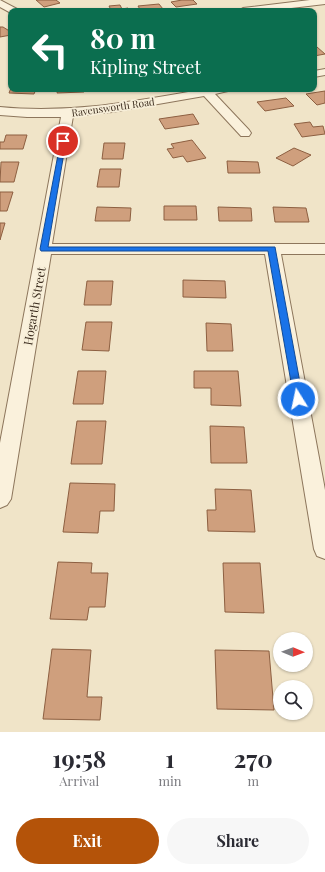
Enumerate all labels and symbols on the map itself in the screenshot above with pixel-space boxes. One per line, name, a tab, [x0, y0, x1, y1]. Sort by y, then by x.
street label: Ravensworth Road	[70, 94, 156, 120]
pin	[46, 124, 80, 158]
street label: Hogarth Street	[19, 265, 49, 347]
position arrow	[277, 378, 319, 420]
north arrow	[273, 632, 313, 672]

